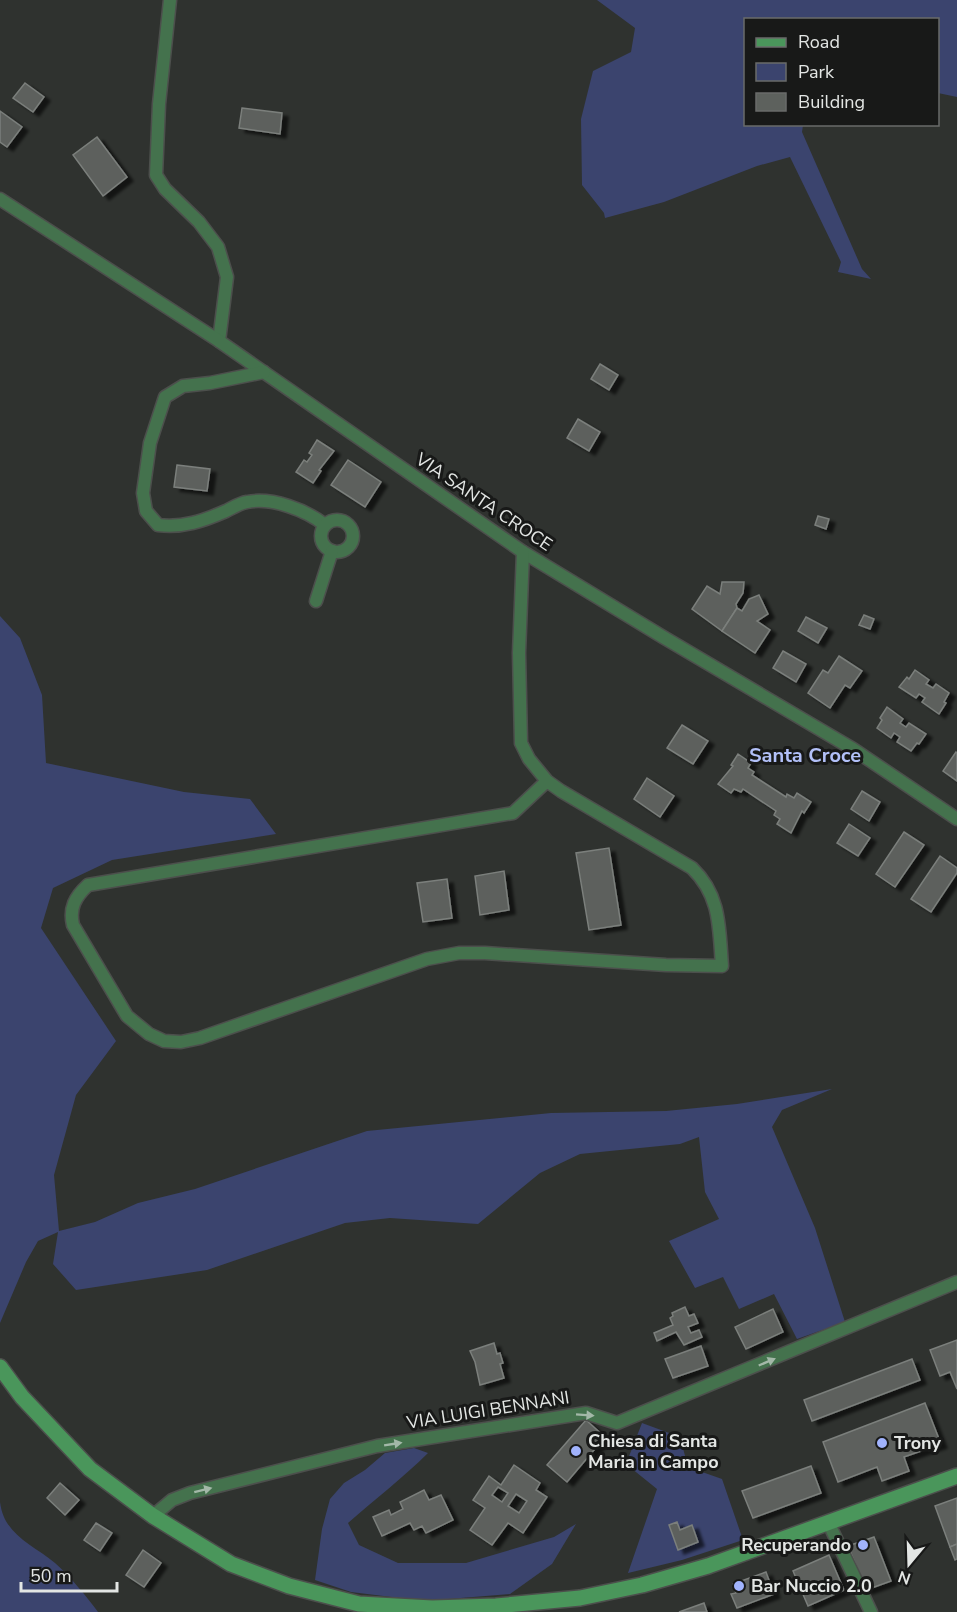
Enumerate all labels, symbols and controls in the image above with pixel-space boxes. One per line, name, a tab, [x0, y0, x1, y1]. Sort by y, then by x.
legend	[744, 18, 939, 126]
text: Road	[798, 30, 840, 54]
text: Park	[798, 60, 835, 84]
text: Building	[798, 90, 865, 114]
street label: VIA SANTA CROCE	[410, 447, 557, 557]
district label: Santa Croce	[749, 742, 861, 769]
one-way arrow	[758, 1357, 776, 1367]
street label: VIA LUIGI BENNANI	[404, 1385, 571, 1435]
one-way arrow	[576, 1410, 595, 1420]
place label: Chiesa di Santa Maria in Campo	[588, 1429, 719, 1474]
place label: Trony	[894, 1431, 941, 1455]
marker: Trony	[875, 1436, 889, 1450]
one-way arrow	[384, 1439, 403, 1448]
marker: Chiesa di Santa Maria in Campo	[569, 1444, 583, 1458]
one-way arrow	[194, 1484, 213, 1494]
place label: Recuperando	[741, 1533, 851, 1557]
north arrow	[879, 1534, 939, 1594]
marker: Recuperando	[856, 1538, 870, 1552]
scale bar	[21, 1555, 117, 1593]
text: 50 m	[30, 1564, 72, 1588]
text: N	[895, 1565, 914, 1590]
place label: Bar Nuccio 2.0	[751, 1574, 872, 1598]
marker: Bar Nuccio 2.0	[732, 1579, 746, 1593]

